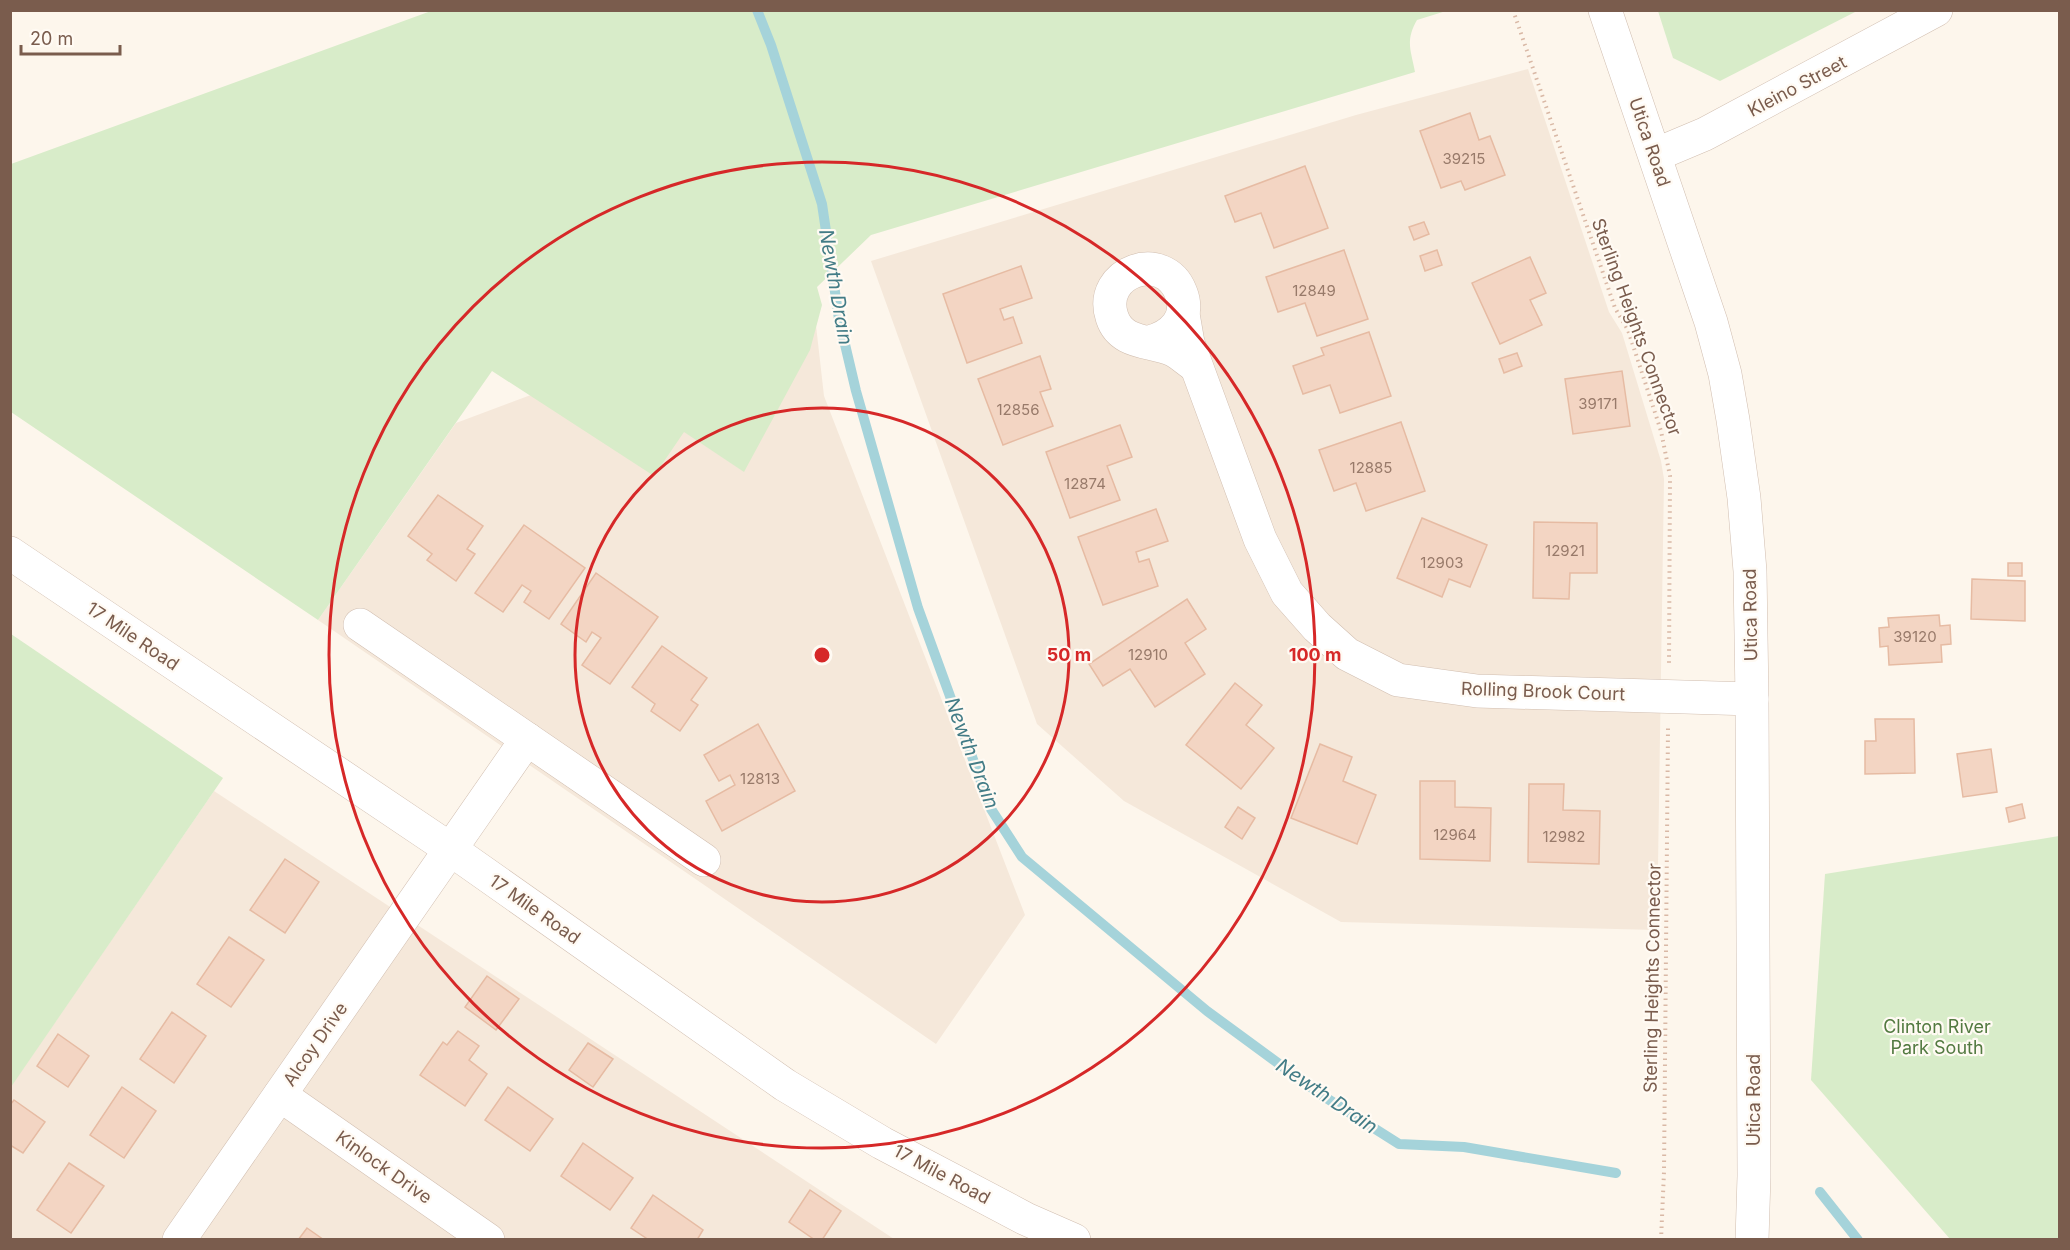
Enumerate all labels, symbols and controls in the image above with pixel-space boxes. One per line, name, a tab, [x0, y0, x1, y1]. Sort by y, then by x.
scale bar	[21, 18, 120, 56]
text: 20 m	[30, 28, 73, 49]
street label: Kleino Street	[1744, 51, 1850, 121]
street label: Utica Road	[1625, 95, 1675, 189]
house number: 39215	[1443, 149, 1485, 168]
street label: Sterling Heights Connector	[1588, 215, 1686, 439]
water label: Newth Drain	[814, 227, 858, 347]
house number: 12849	[1292, 281, 1336, 300]
house number: 39171	[1578, 394, 1618, 413]
house number: 12856	[997, 400, 1039, 419]
house number: 12885	[1350, 458, 1392, 477]
house number: 12874	[1064, 474, 1106, 493]
house number: 12921	[1545, 541, 1585, 560]
house number: 12903	[1420, 553, 1464, 572]
street label: Utica Road	[1739, 568, 1761, 662]
street label: 17 Mile Road	[83, 598, 183, 674]
house number: 39120	[1893, 627, 1937, 646]
text: 50 m	[1047, 644, 1091, 665]
text: 100 m	[1289, 644, 1341, 665]
centre of rings	[812, 645, 832, 665]
house number: 12910	[1128, 645, 1168, 664]
street label: Rolling Brook Court	[1461, 678, 1626, 704]
water label: Newth Drain	[940, 694, 1004, 812]
house number: 12813	[740, 769, 780, 788]
house number: 12964	[1433, 825, 1477, 844]
house number: 12982	[1543, 827, 1585, 846]
street label: Sterling Heights Connector	[1639, 863, 1665, 1093]
street label: 17 Mile Road	[485, 870, 585, 948]
street label: Alcoy Drive	[278, 998, 352, 1090]
park label: Clinton River Park South	[1883, 1016, 1991, 1058]
water label: Newth Drain	[1272, 1053, 1382, 1139]
street label: Utica Road	[1743, 1054, 1764, 1146]
street label: Kinlock Drive	[332, 1126, 436, 1208]
street label: 17 Mile Road	[890, 1140, 994, 1208]

